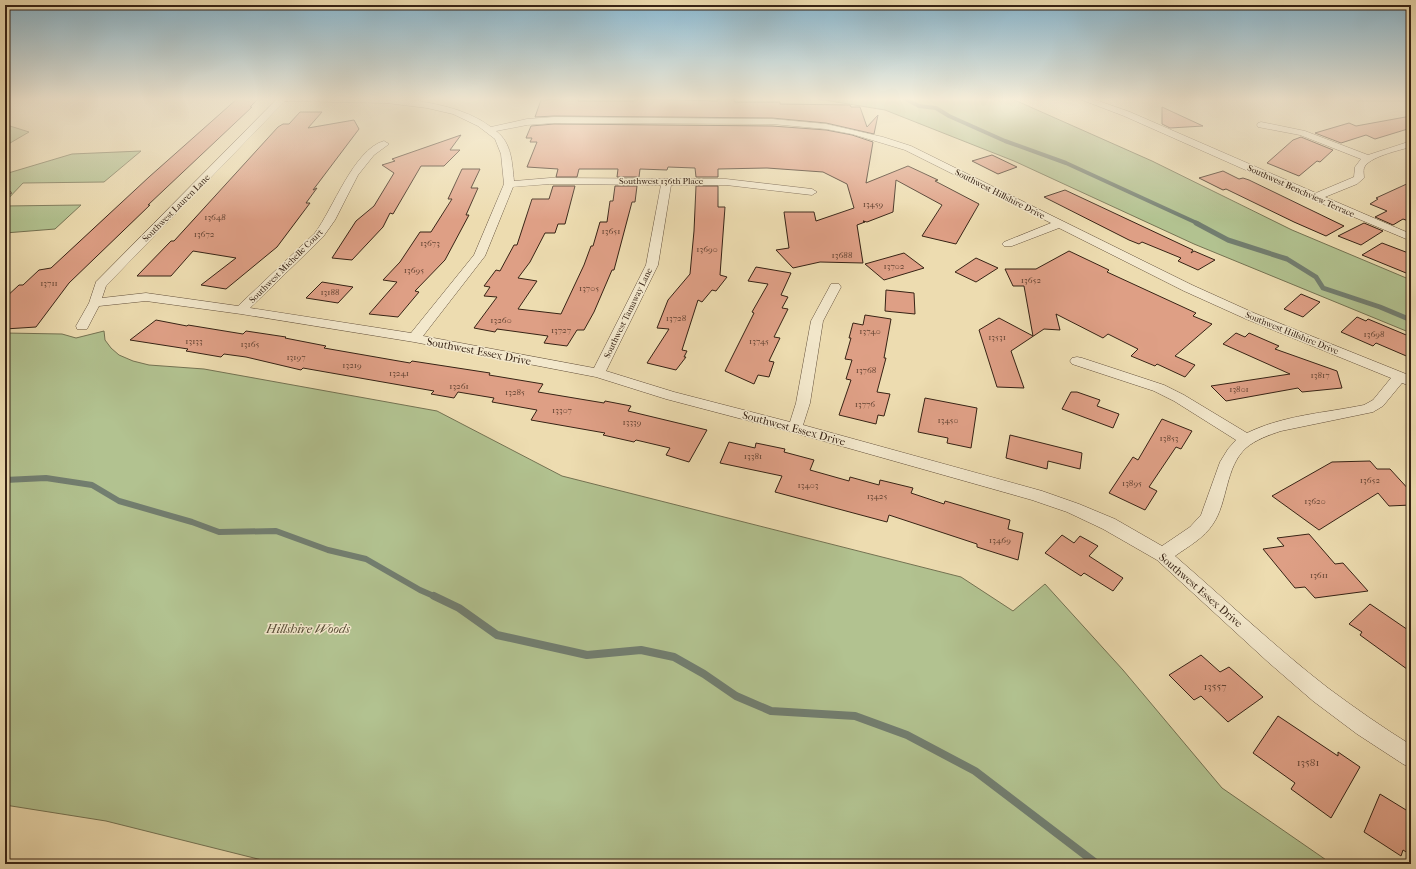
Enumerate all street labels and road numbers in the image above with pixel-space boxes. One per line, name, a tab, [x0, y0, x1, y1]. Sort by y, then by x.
street label: Southwest Benchview Terrace	[1246, 163, 1357, 219]
street label: Southwest Hillshire Drive	[953, 167, 1047, 221]
street label: Southwest Lauren Lane	[140, 172, 212, 244]
street label: Southwest 136th Place	[619, 176, 704, 186]
street label: Southwest Michelle Court	[247, 227, 325, 305]
street label: Southwest Tamaway Lane	[602, 266, 654, 360]
street label: Southwest Hillshire Drive	[1244, 310, 1341, 356]
street label: Southwest Essex Drive	[426, 335, 533, 368]
street label: Southwest Essex Drive	[741, 408, 847, 449]
street label: Southwest Essex Drive	[1156, 551, 1245, 630]

